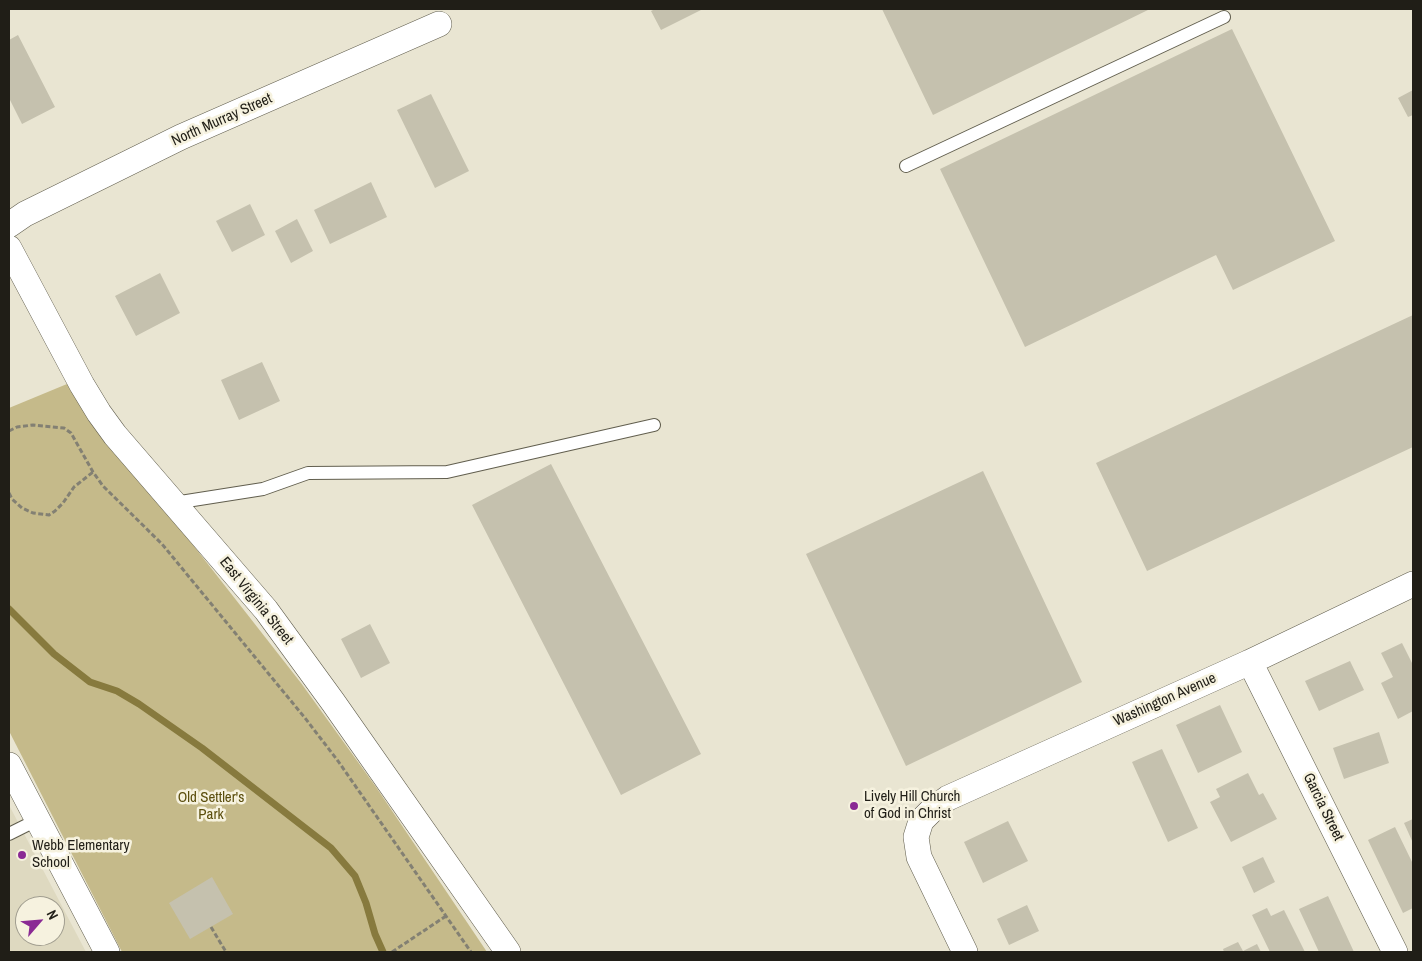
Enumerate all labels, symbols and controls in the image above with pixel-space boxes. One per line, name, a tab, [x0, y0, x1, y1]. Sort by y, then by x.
street label: North Murray Street	[169, 90, 275, 150]
street label: East Virginia Street	[215, 554, 297, 648]
street label: Washington Avenue	[1111, 669, 1219, 731]
street label: Garcia Street	[1299, 770, 1347, 844]
place label: Lively Hill Church of God in Christ	[864, 788, 960, 823]
park label: Old Settler's Park	[178, 789, 244, 824]
marker: Lively Hill Church of God in Christ	[848, 800, 860, 812]
place label: Webb Elementary School	[32, 837, 130, 872]
marker: Webb Elementary School	[16, 849, 28, 861]
north arrow	[15, 896, 65, 946]
text: N	[43, 907, 62, 922]

